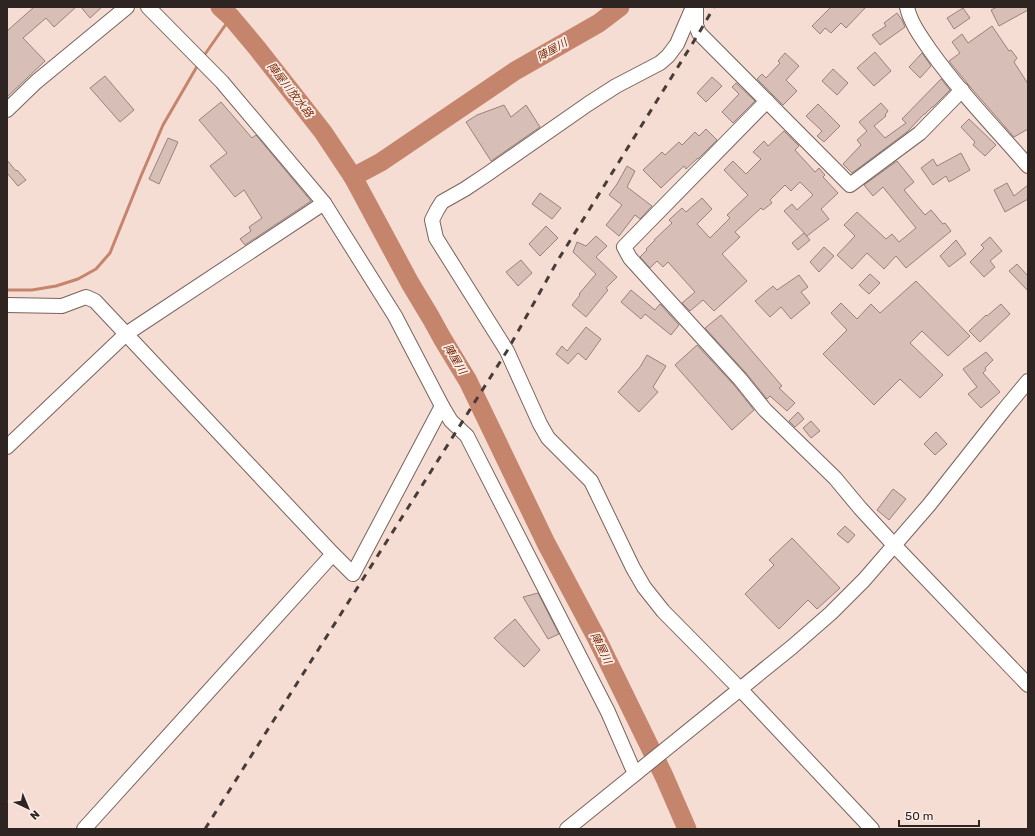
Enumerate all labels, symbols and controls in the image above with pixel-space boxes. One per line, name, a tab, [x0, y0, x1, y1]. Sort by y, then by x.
water label: 陣屋川	[534, 36, 570, 64]
water label: 陣屋川放水路	[265, 60, 316, 121]
water label: 陣屋川	[441, 342, 470, 377]
water label: 陣屋川	[588, 630, 615, 667]
north arrow	[8, 788, 48, 828]
scale bar	[899, 802, 979, 828]
text: N	[27, 807, 42, 822]
text: 50 m	[905, 809, 933, 823]

